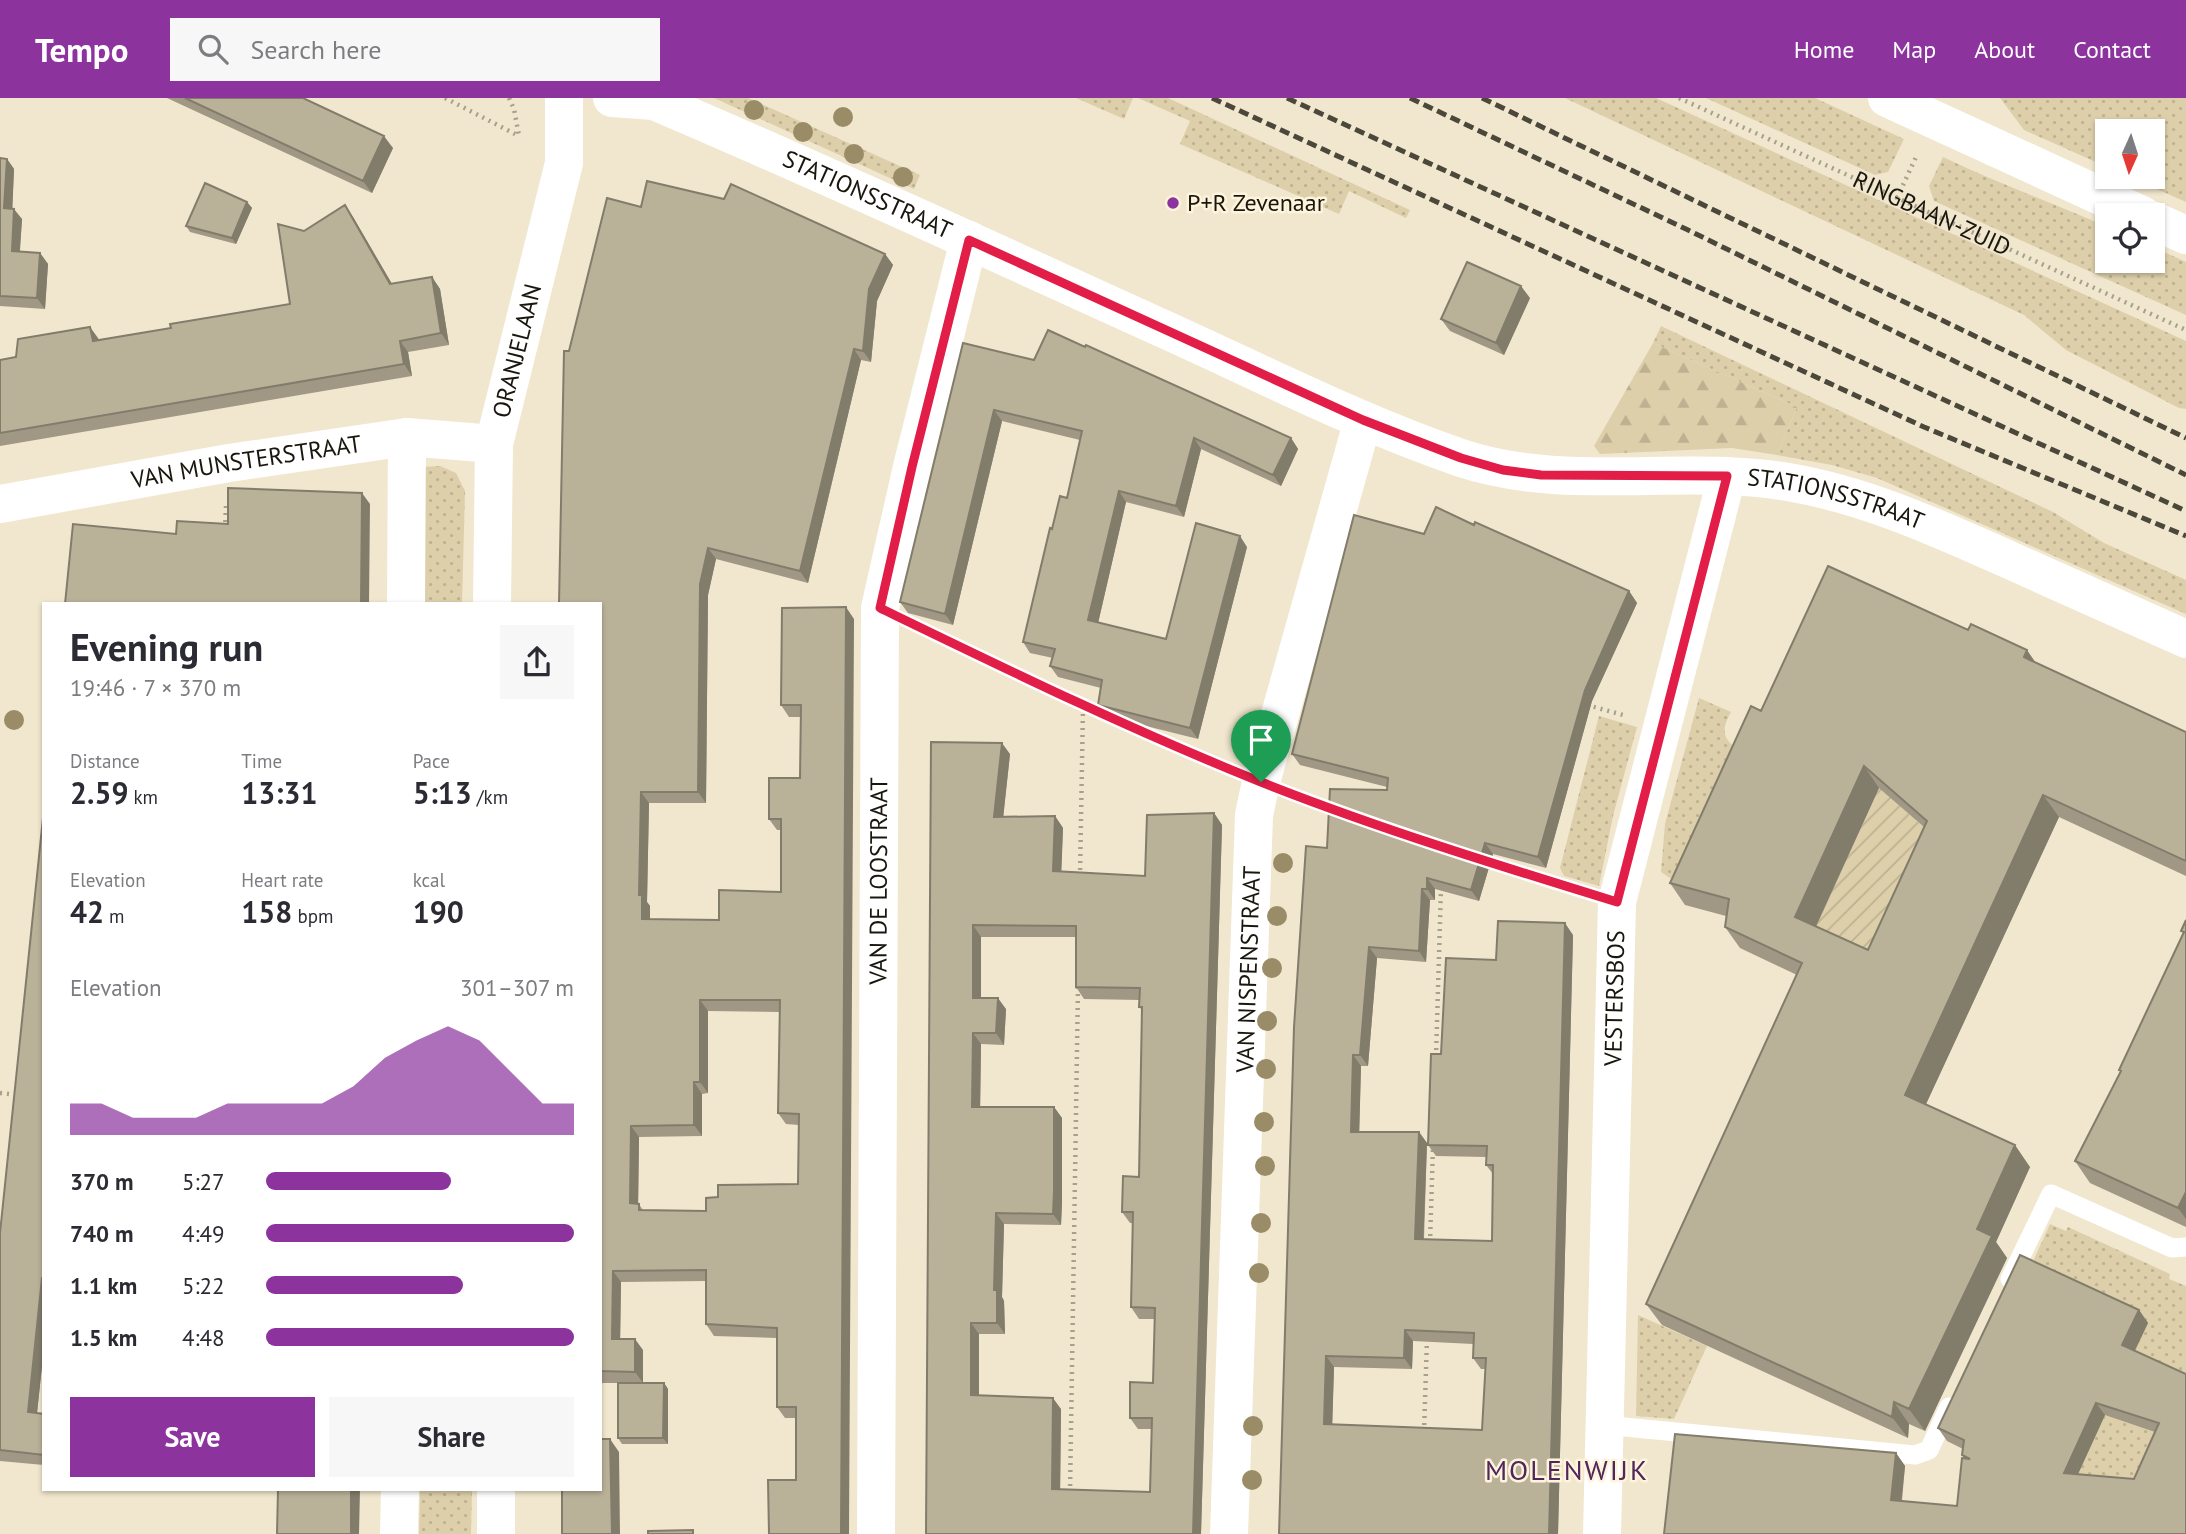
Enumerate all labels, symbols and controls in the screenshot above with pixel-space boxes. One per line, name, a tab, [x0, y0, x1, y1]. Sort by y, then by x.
search box	[170, 18, 660, 81]
text: Tempo	[35, 28, 128, 71]
icon: search	[194, 30, 232, 68]
text: Search here	[250, 33, 382, 66]
text: Home	[1794, 34, 1854, 65]
text: Map	[1892, 34, 1936, 65]
text: About	[1974, 34, 2035, 65]
text: Contact	[2073, 34, 2151, 65]
north arrow	[2095, 119, 2165, 189]
map controls	[2095, 119, 2165, 273]
street label: STATIONSSTRAAT	[778, 143, 957, 246]
street label: RINGBAAN-ZUID	[1848, 164, 2016, 263]
place label: P+R Zevenaar	[1187, 187, 1325, 218]
marker: P+R Zevenaar	[1165, 195, 1181, 211]
button: locate	[2095, 203, 2165, 273]
street label: ORANJELAAN	[485, 281, 548, 421]
street label: VAN MUNSTERSTRAAT	[128, 428, 364, 495]
street label: STATIONSSTRAAT	[1746, 461, 1929, 536]
text: Evening run	[70, 622, 263, 671]
button: share	[500, 625, 574, 699]
text: 19:46 · 7 × 370 m	[70, 673, 241, 702]
pin	[1231, 710, 1291, 782]
icon: arrive	[1242, 721, 1280, 759]
text: Distance	[70, 749, 140, 773]
text: Time	[241, 749, 282, 773]
text: Pace	[413, 749, 450, 773]
text: 2.59	[70, 773, 128, 812]
text: 13:31	[241, 773, 317, 812]
text: 5:13	[413, 773, 472, 812]
street label: VAN DE LOOSTRAAT	[862, 777, 894, 986]
text: km	[128, 785, 158, 809]
text: /km	[472, 785, 508, 809]
street label: VAN NISPENSTRAAT	[1229, 865, 1267, 1074]
text: Elevation	[70, 868, 146, 892]
text: Heart rate	[241, 868, 323, 892]
text: kcal	[413, 868, 445, 892]
text: 42	[70, 892, 104, 931]
text: 158	[241, 892, 292, 931]
text: 190	[413, 892, 464, 931]
text: m	[104, 904, 125, 928]
text: bpm	[292, 904, 333, 928]
street label: VESTERSBOS	[1597, 930, 1631, 1067]
text: Elevation	[70, 973, 162, 1002]
text: 301–307 m	[460, 973, 574, 1002]
text: 370 m	[70, 1167, 133, 1196]
text: 5:27	[182, 1167, 225, 1196]
text: 740 m	[70, 1219, 133, 1248]
text: 4:49	[182, 1219, 225, 1248]
text: 1.1 km	[70, 1271, 137, 1300]
text: 5:22	[182, 1271, 225, 1300]
text: 1.5 km	[70, 1323, 137, 1352]
text: 4:48	[182, 1323, 225, 1352]
button: Save	[70, 1397, 315, 1477]
button: Share	[329, 1397, 574, 1477]
district label: MOLENWIJK	[1485, 1451, 1649, 1488]

